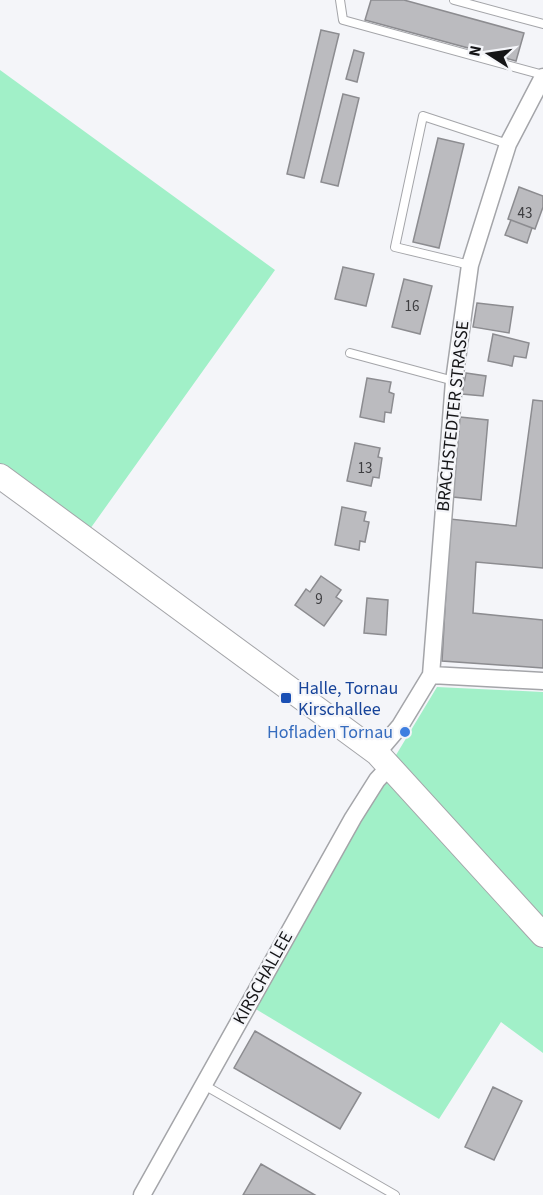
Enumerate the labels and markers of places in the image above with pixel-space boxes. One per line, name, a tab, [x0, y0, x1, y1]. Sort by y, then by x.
place label: Halle, Tornau Kirschallee	[298, 676, 398, 722]
marker: Halle, Tornau Kirschallee	[279, 691, 293, 705]
place label: Hofladen Tornau	[267, 720, 393, 745]
marker: Hofladen Tornau	[398, 725, 412, 739]

